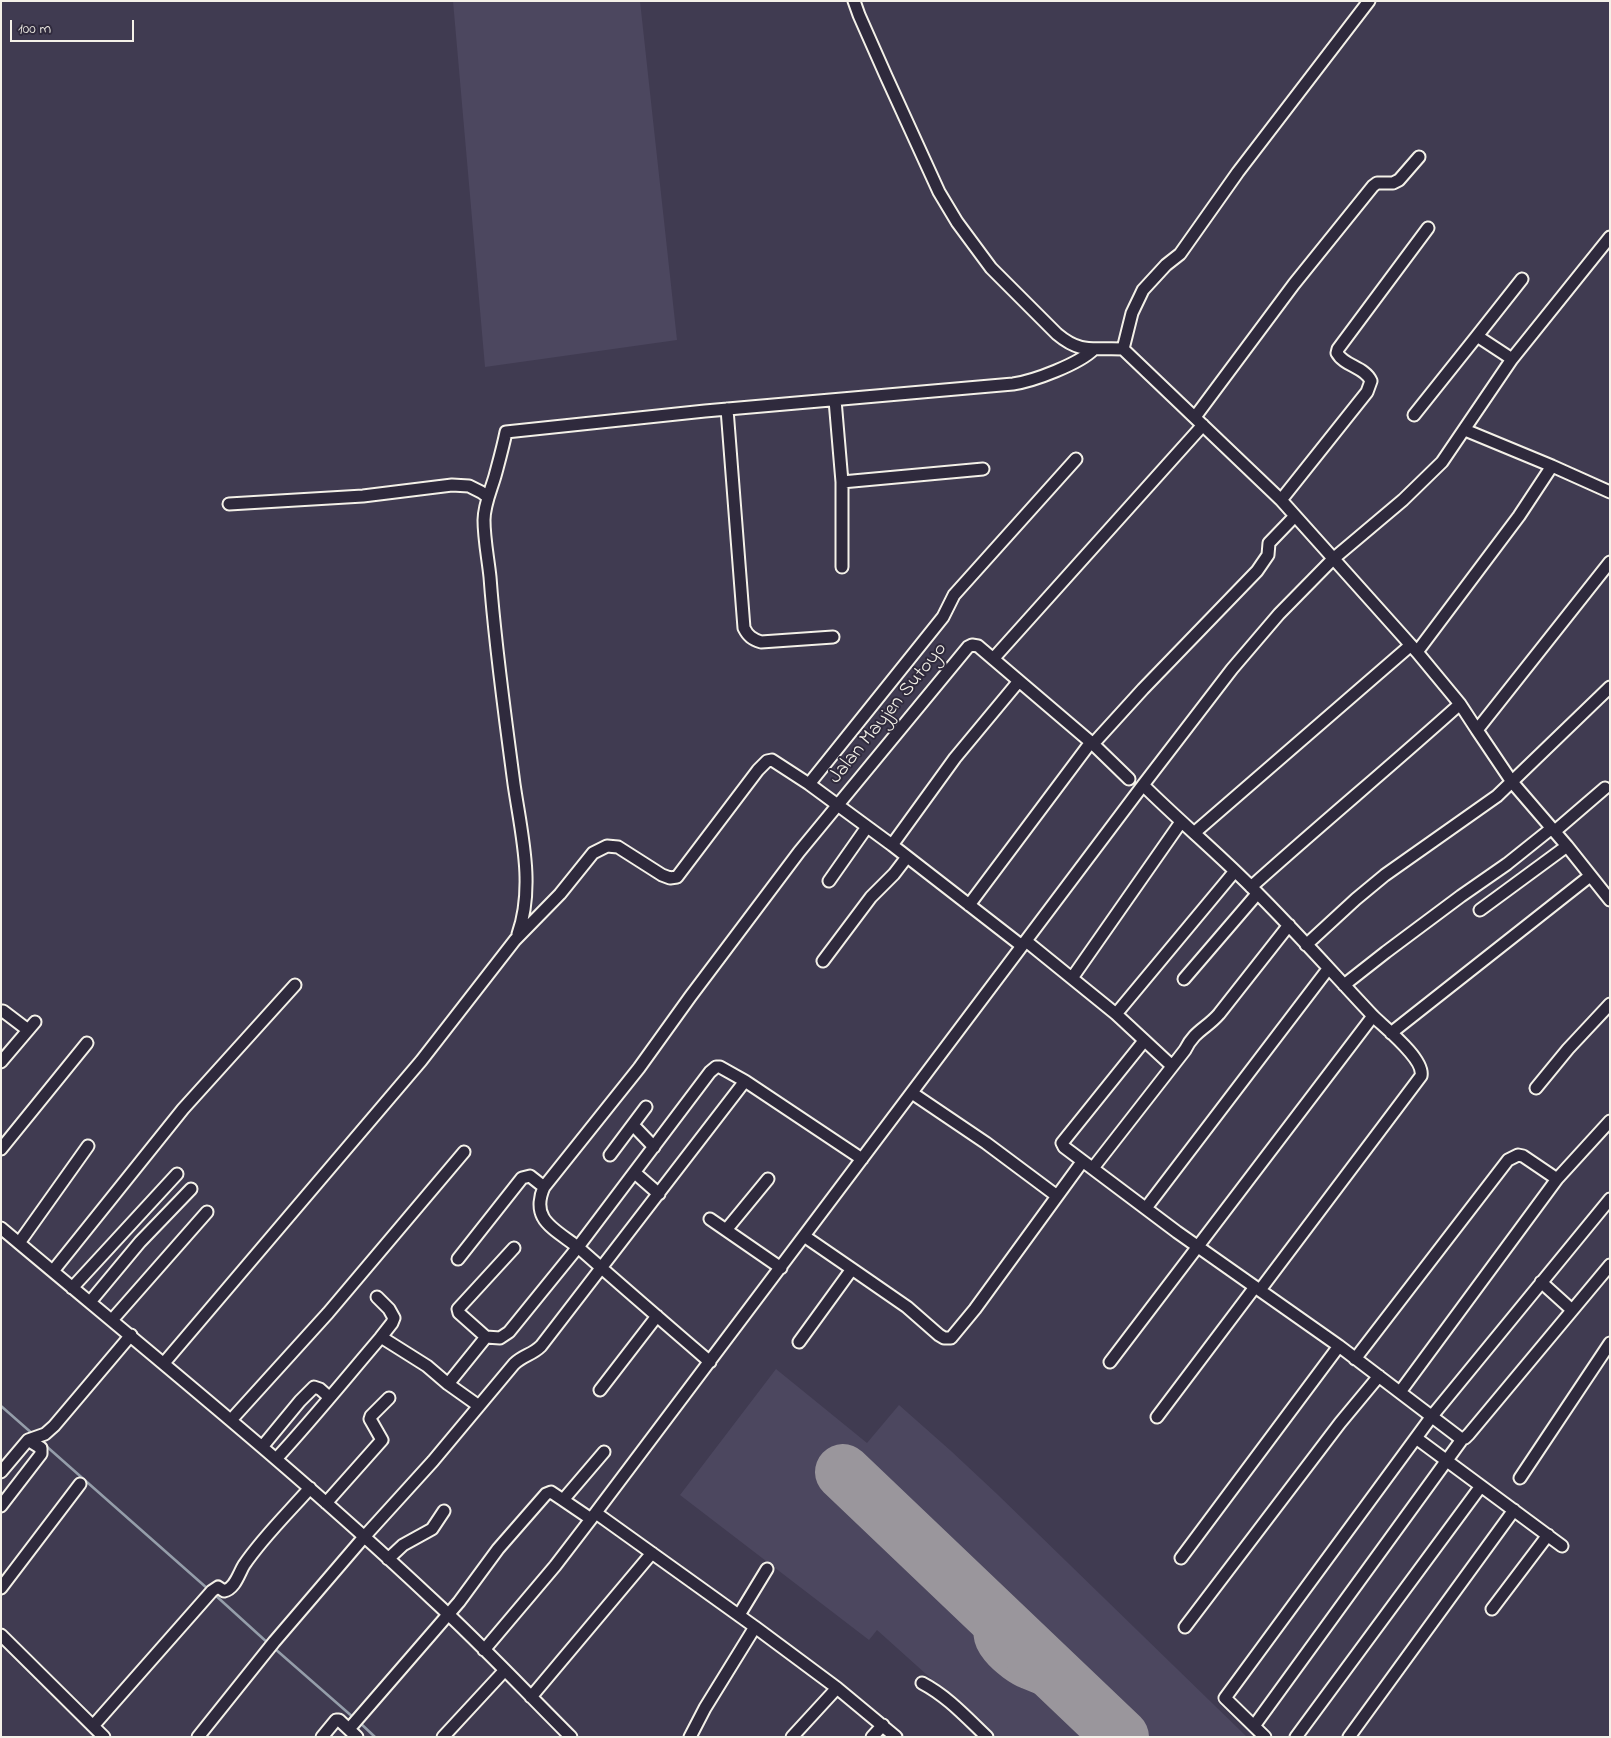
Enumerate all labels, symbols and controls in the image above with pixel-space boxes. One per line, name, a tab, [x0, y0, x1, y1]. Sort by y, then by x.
scale bar	[12, 10, 136, 42]
text: 100 m	[18, 18, 51, 40]
street label: Jalan Mayjen Sutoyo	[825, 638, 953, 790]

